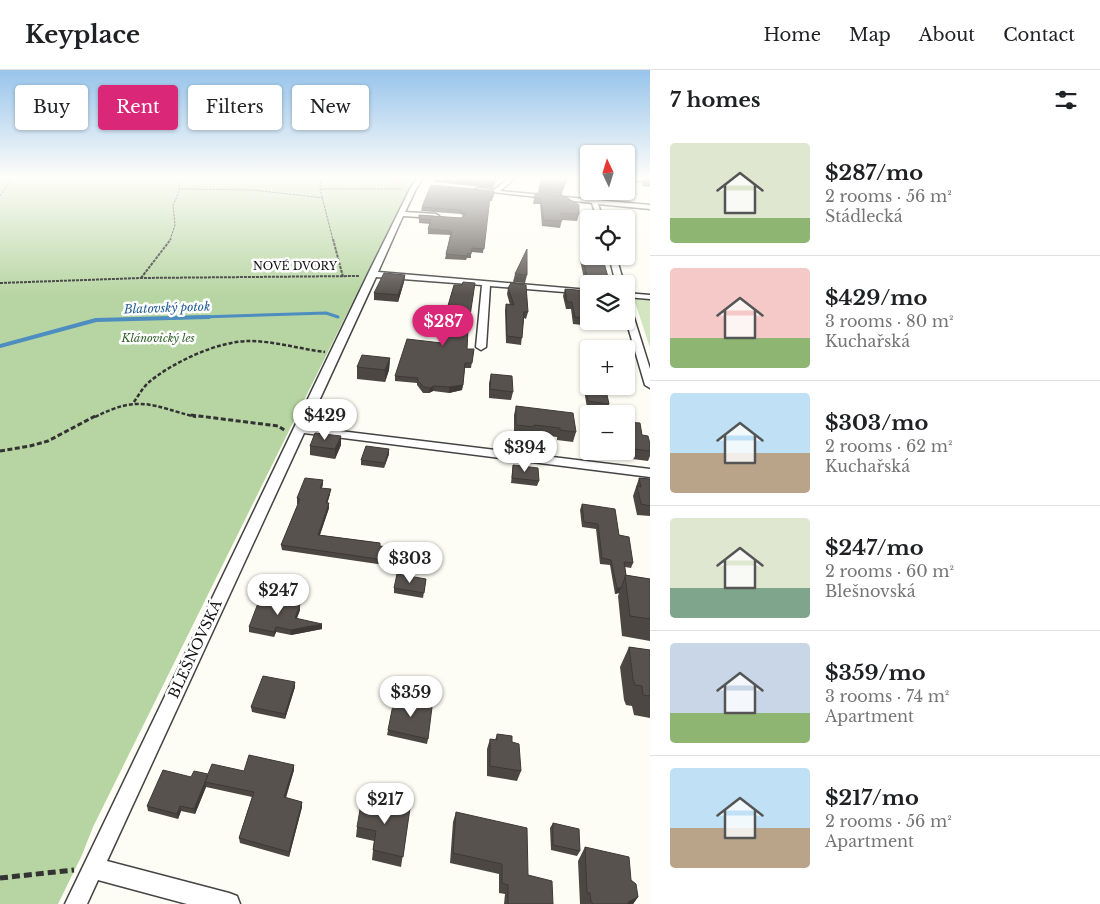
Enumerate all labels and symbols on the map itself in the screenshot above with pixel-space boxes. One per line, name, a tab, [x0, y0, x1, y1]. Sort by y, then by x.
north arrow	[580, 145, 635, 200]
street label: NOVÉ DVORY	[253, 259, 338, 273]
water label: Blatovský potok	[123, 298, 210, 317]
pin: $287	[413, 304, 473, 347]
park label: Klánovický les	[120, 331, 195, 345]
pin: $429	[295, 398, 355, 441]
pin: $394	[495, 430, 555, 473]
pin: $303	[380, 542, 440, 584]
pin: $247	[248, 574, 308, 616]
street label: BLEŠNOVSKÁ	[163, 596, 226, 701]
pin: $359	[381, 676, 441, 718]
pin: $217	[355, 782, 415, 825]

